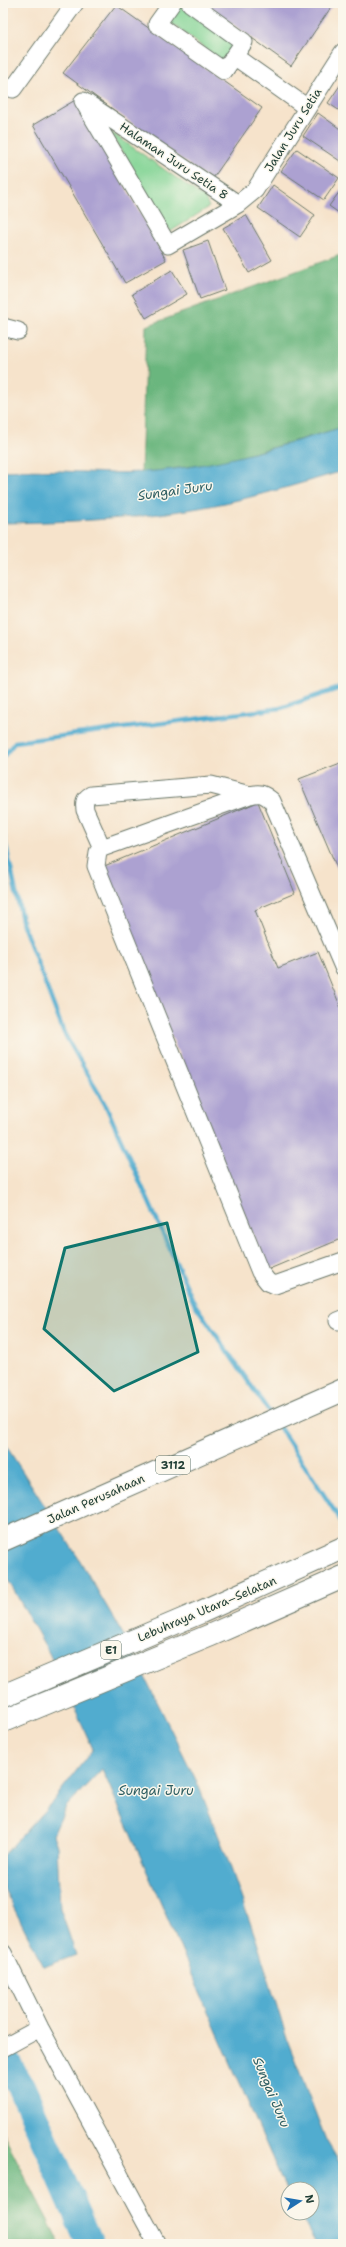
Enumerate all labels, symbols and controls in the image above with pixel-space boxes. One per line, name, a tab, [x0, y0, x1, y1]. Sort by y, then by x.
street label: Jalan Juru Setia	[261, 85, 326, 175]
street label: Halaman Juru Setia 8	[117, 119, 231, 203]
water label: Sungai Juru	[137, 477, 214, 504]
road number: 3112	[156, 1456, 190, 1474]
street label: Jalan Perusahaan	[45, 1470, 147, 1528]
street label: Lebuhraya Utara–Selatan	[135, 1572, 279, 1646]
road number: E1	[101, 1641, 121, 1659]
water label: Sungai Juru	[118, 1782, 194, 1799]
water label: Sungai Juru	[249, 2054, 294, 2131]
north arrow	[280, 2181, 320, 2221]
text: N	[301, 2193, 318, 2205]

